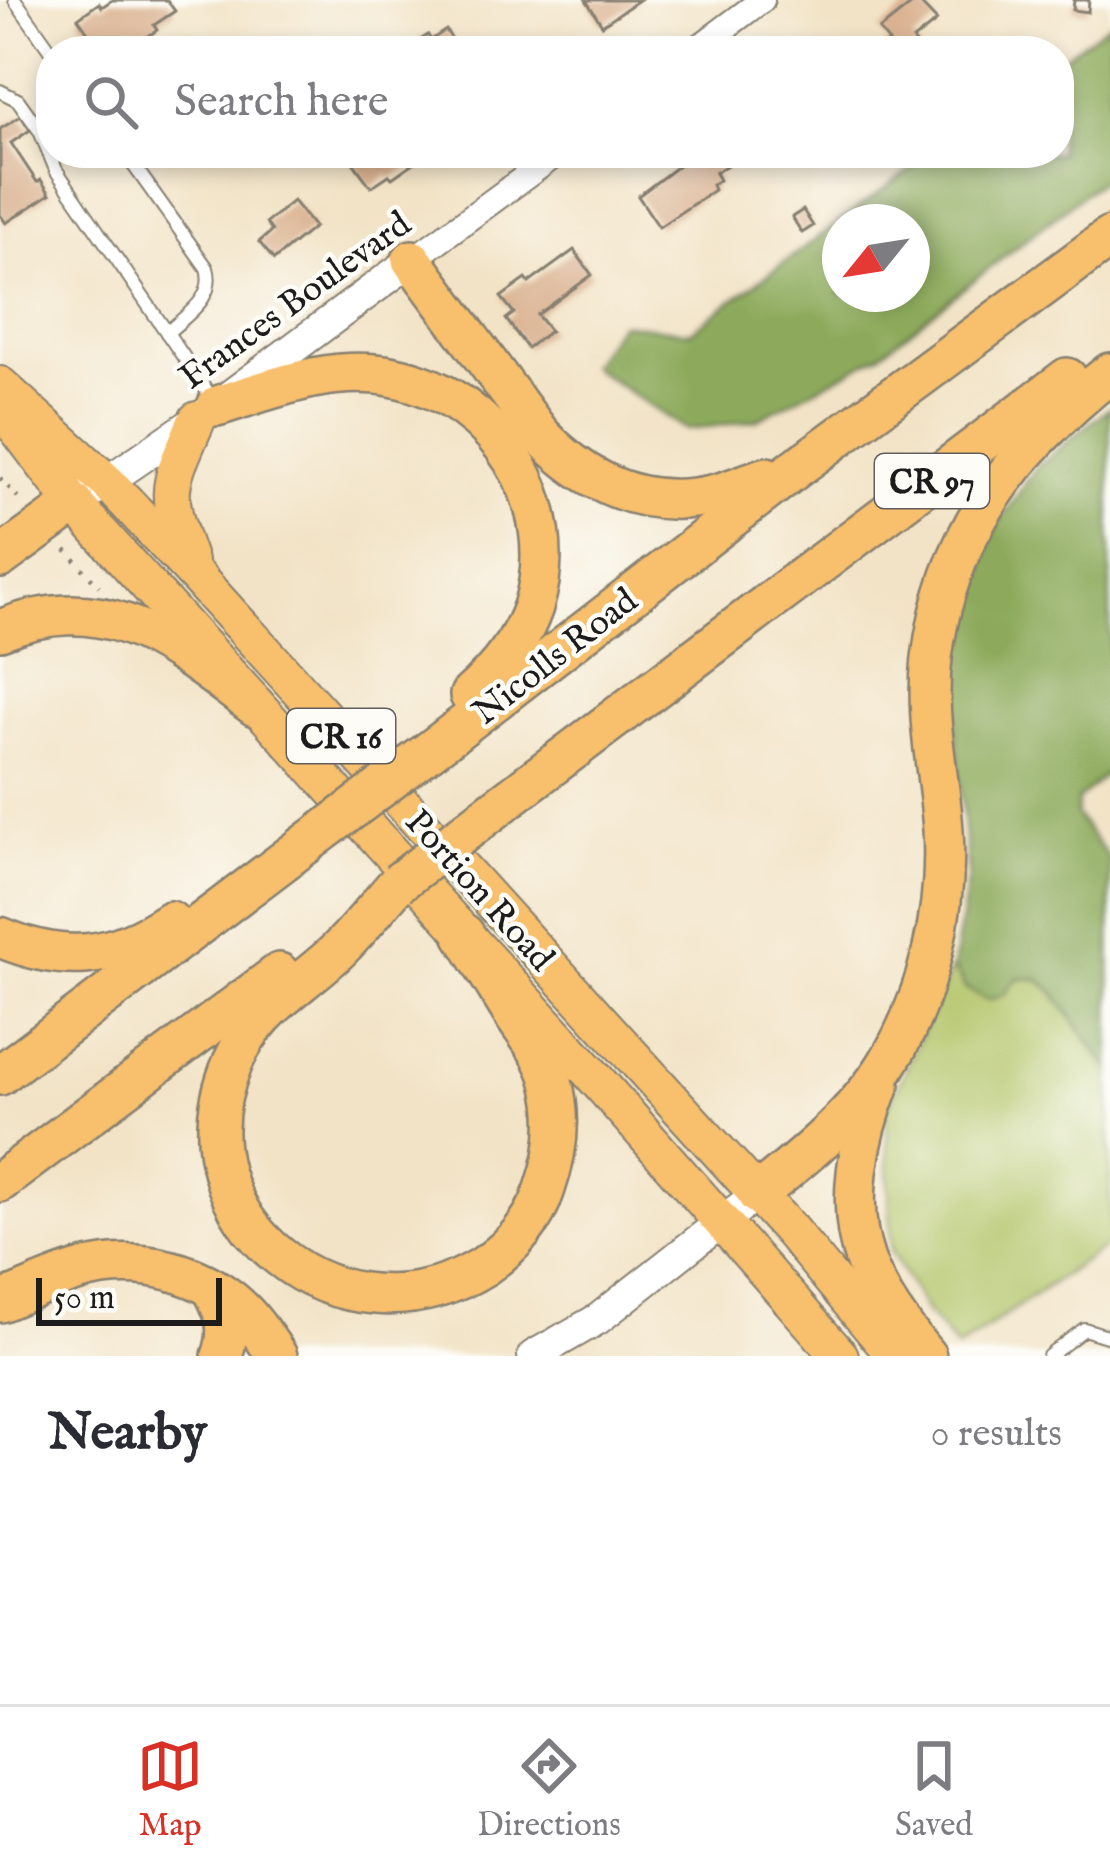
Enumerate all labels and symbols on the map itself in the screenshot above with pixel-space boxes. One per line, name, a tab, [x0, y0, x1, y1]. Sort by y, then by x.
street label: Frances Boulevard	[171, 202, 421, 401]
north arrow	[822, 204, 930, 312]
road number: CR 97	[875, 454, 989, 508]
street label: Nicolls Road	[464, 578, 648, 736]
road number: CR 16	[287, 709, 395, 763]
street label: Portion Road	[394, 801, 564, 982]
scale bar	[36, 1272, 222, 1325]

